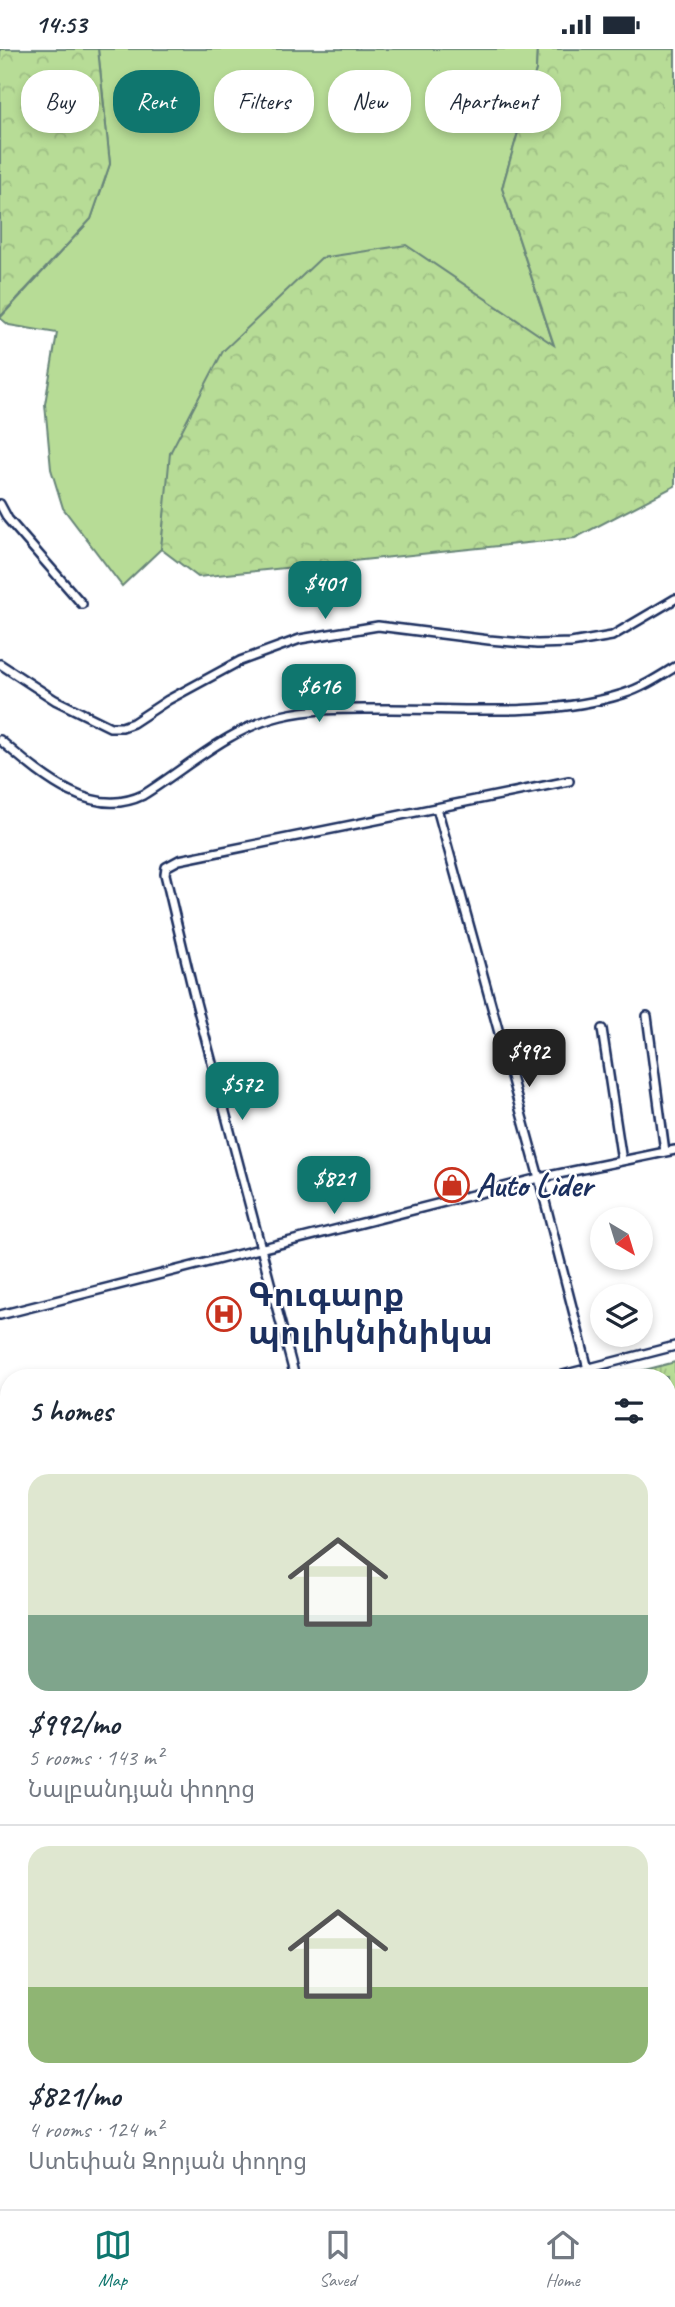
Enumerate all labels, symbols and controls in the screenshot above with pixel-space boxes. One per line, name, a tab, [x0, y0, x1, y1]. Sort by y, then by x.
text: 14:53	[35, 8, 87, 41]
chip: Buy	[21, 70, 99, 133]
chip: Rent	[113, 70, 200, 133]
chip: Filters	[214, 70, 314, 133]
chip: New	[328, 70, 411, 133]
chip: Apartment	[425, 70, 561, 133]
pin: $401	[284, 561, 366, 621]
text: $401	[304, 569, 346, 598]
pin: $616	[278, 665, 360, 724]
text: $616	[298, 672, 340, 701]
pin: $992	[488, 1030, 570, 1089]
text: $992	[509, 1037, 549, 1066]
pin: $572	[201, 1063, 283, 1122]
text: $572	[222, 1070, 262, 1099]
pin: $821	[293, 1157, 375, 1216]
text: $821	[313, 1164, 355, 1193]
place label: Auto Lider	[476, 1164, 595, 1206]
shop icon: Auto Lider	[433, 1166, 471, 1204]
north arrow	[590, 1207, 653, 1271]
map controls	[590, 1207, 653, 1347]
place label: Գուգարք պոլիկնինիկա	[248, 1274, 493, 1354]
button: layers	[590, 1284, 653, 1347]
hospital icon: Գուգարք պոլիկնինիկա	[205, 1295, 243, 1333]
text: 5 homes	[28, 1392, 112, 1430]
icon: filters	[610, 1392, 648, 1430]
icon: home	[275, 1519, 401, 1645]
text: $992/mo	[28, 1705, 120, 1743]
text: 5 rooms · 143 m²	[28, 1743, 163, 1772]
text: Նալբանդյան փողոց	[28, 1775, 255, 1804]
icon: home	[275, 1891, 401, 2017]
text: $821/mo	[28, 2077, 120, 2115]
text: 4 rooms · 124 m²	[28, 2115, 163, 2144]
text: Ստեփան Զորյան փողոց	[28, 2147, 307, 2176]
tab: Map	[94, 2226, 132, 2292]
tab: Saved	[319, 2226, 357, 2292]
tab: Home	[544, 2226, 582, 2292]

